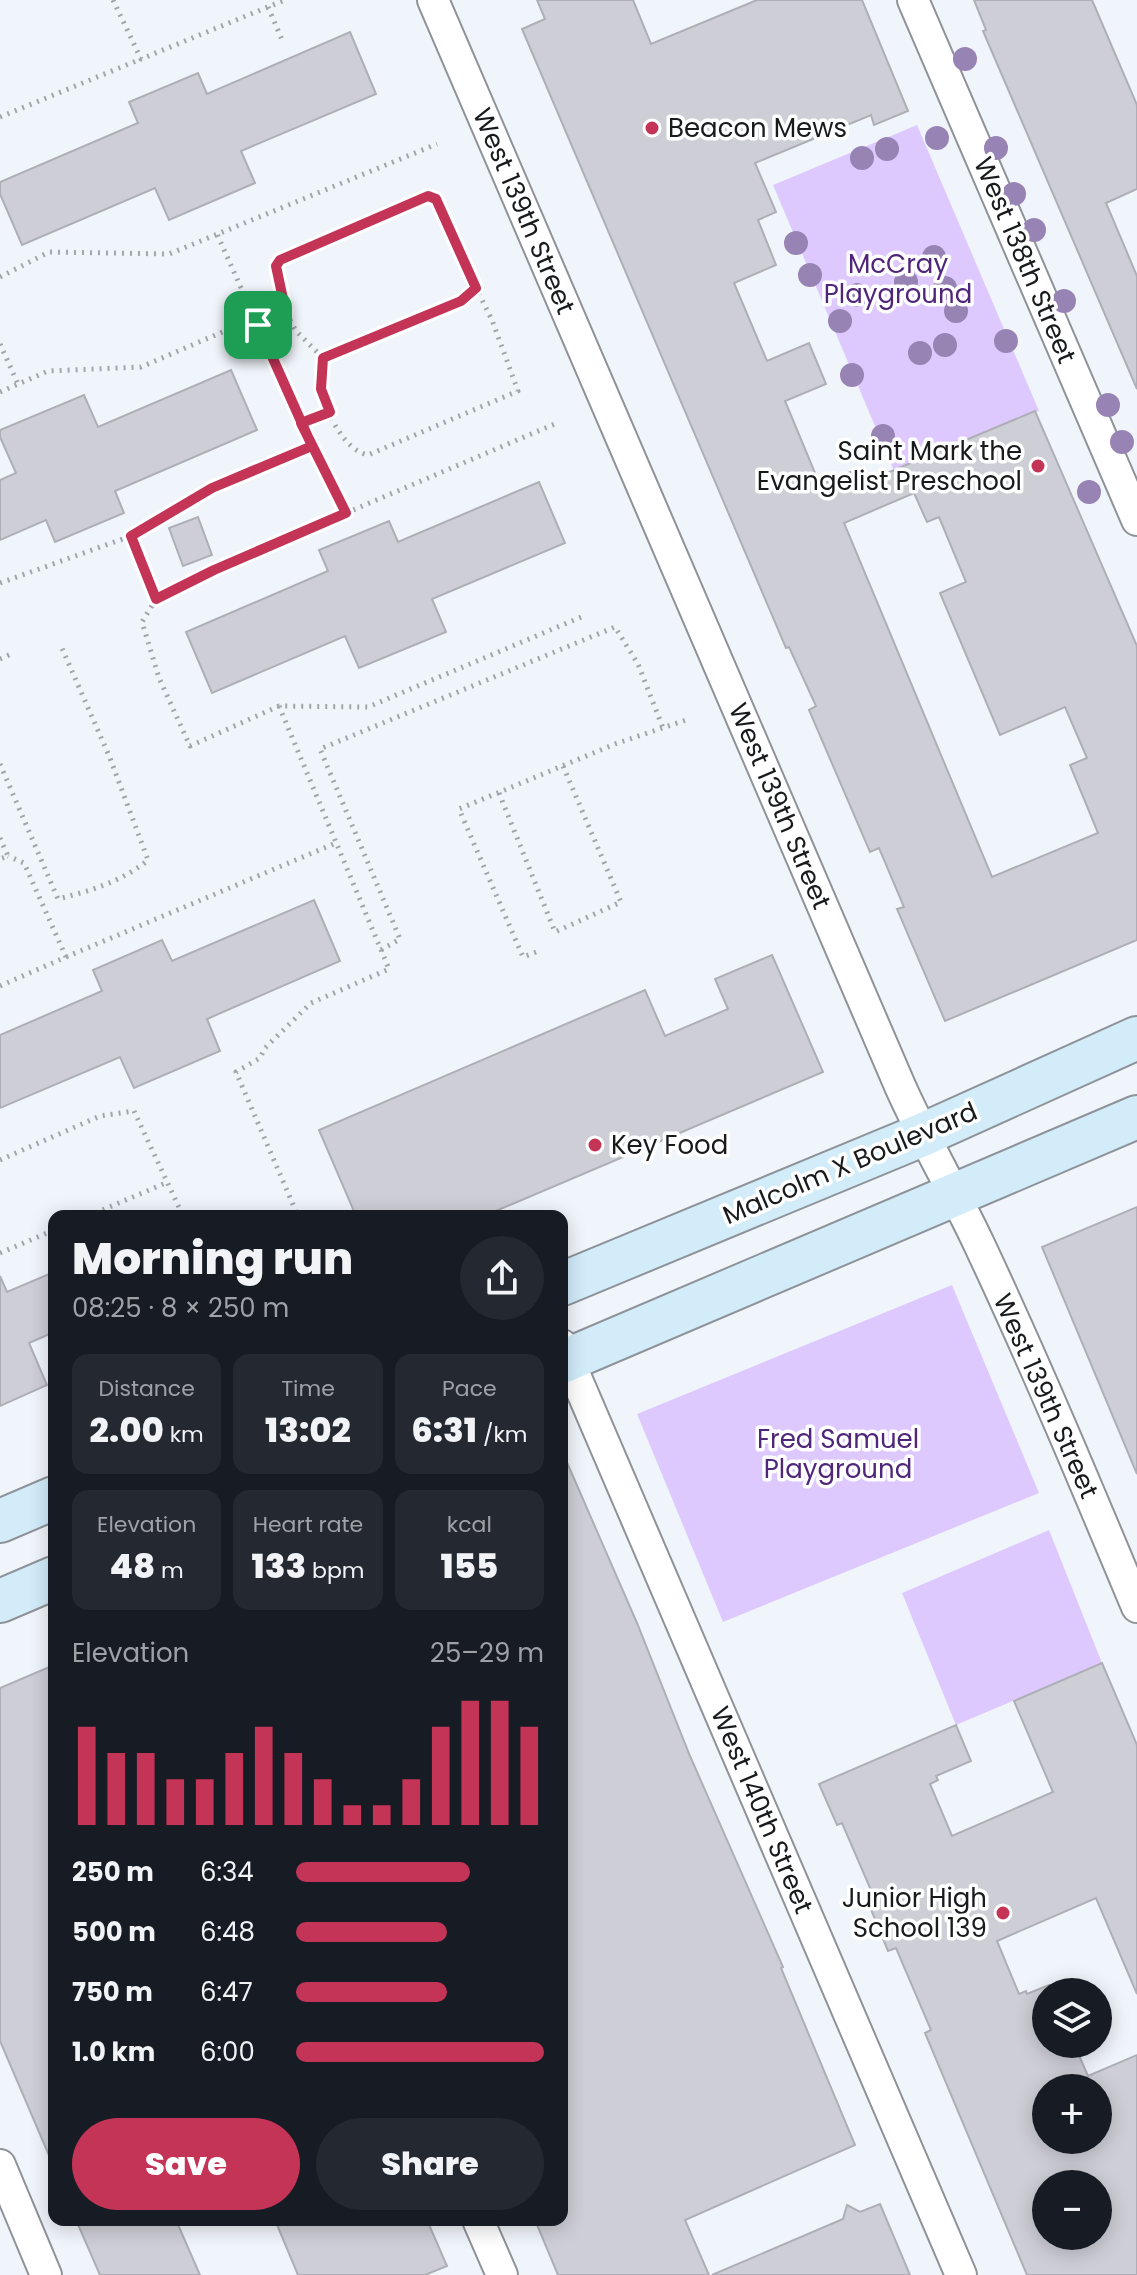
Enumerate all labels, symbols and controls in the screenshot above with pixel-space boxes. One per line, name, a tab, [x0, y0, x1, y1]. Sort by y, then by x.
street label: West 139th Street	[464, 102, 584, 320]
place label: Beacon Mews	[668, 110, 847, 146]
marker: Beacon Mews	[643, 119, 661, 137]
street label: West 138th Street	[965, 151, 1085, 369]
park label: McCray Playground	[824, 246, 972, 312]
pin	[224, 291, 292, 359]
icon: arrive	[236, 303, 280, 347]
place label: Saint Mark the Evangelist Preschool	[757, 433, 1022, 499]
marker: Saint Mark the Evangelist Preschool	[1029, 457, 1047, 475]
street label: West 139th Street	[720, 697, 840, 915]
street label: Malcolm X Boulevard	[717, 1093, 983, 1233]
place label: Key Food	[611, 1127, 728, 1163]
marker: Key Food	[586, 1136, 604, 1154]
text: Morning run	[72, 1228, 353, 1289]
button: share	[460, 1236, 544, 1320]
street label: West 139th Street	[985, 1288, 1107, 1504]
text: 08:25 · 8 × 250 m	[72, 1290, 289, 1326]
text: Distance	[98, 1373, 195, 1404]
text: Time	[281, 1373, 335, 1404]
text: Pace	[442, 1373, 497, 1404]
text: 2.00	[90, 1406, 164, 1454]
text: 13:02	[265, 1406, 351, 1454]
text: 6:31	[411, 1406, 477, 1454]
text: km	[164, 1419, 204, 1450]
text: /km	[477, 1419, 527, 1450]
park label: Fred Samuel Playground	[757, 1421, 919, 1487]
text: Elevation	[97, 1509, 196, 1540]
text: Heart rate	[253, 1509, 363, 1540]
text: kcal	[447, 1509, 492, 1540]
text: 48	[110, 1542, 155, 1590]
text: 133	[252, 1542, 306, 1590]
text: 155	[440, 1542, 498, 1590]
text: m	[155, 1555, 184, 1586]
text: bpm	[306, 1555, 364, 1586]
text: Elevation	[72, 1635, 189, 1671]
text: 25–29 m	[430, 1635, 544, 1671]
street label: West 140th Street	[702, 1701, 822, 1919]
text: 250 m	[72, 1854, 154, 1890]
text: 6:34	[200, 1854, 254, 1890]
place label: Junior High School 139	[842, 1880, 987, 1946]
marker: Junior High School 139	[994, 1904, 1012, 1922]
text: 500 m	[72, 1914, 156, 1950]
text: 6:48	[200, 1914, 255, 1950]
text: 750 m	[72, 1974, 153, 2010]
text: 6:47	[200, 1974, 253, 2010]
map controls	[1032, 1978, 1112, 2250]
button: layers	[1032, 1978, 1112, 2058]
text: 1.0 km	[72, 2034, 155, 2070]
text: 6:00	[200, 2034, 255, 2070]
button: +	[1032, 2074, 1112, 2154]
button: Save	[72, 2118, 300, 2210]
button: Share	[316, 2118, 544, 2210]
button: −	[1032, 2170, 1112, 2250]

